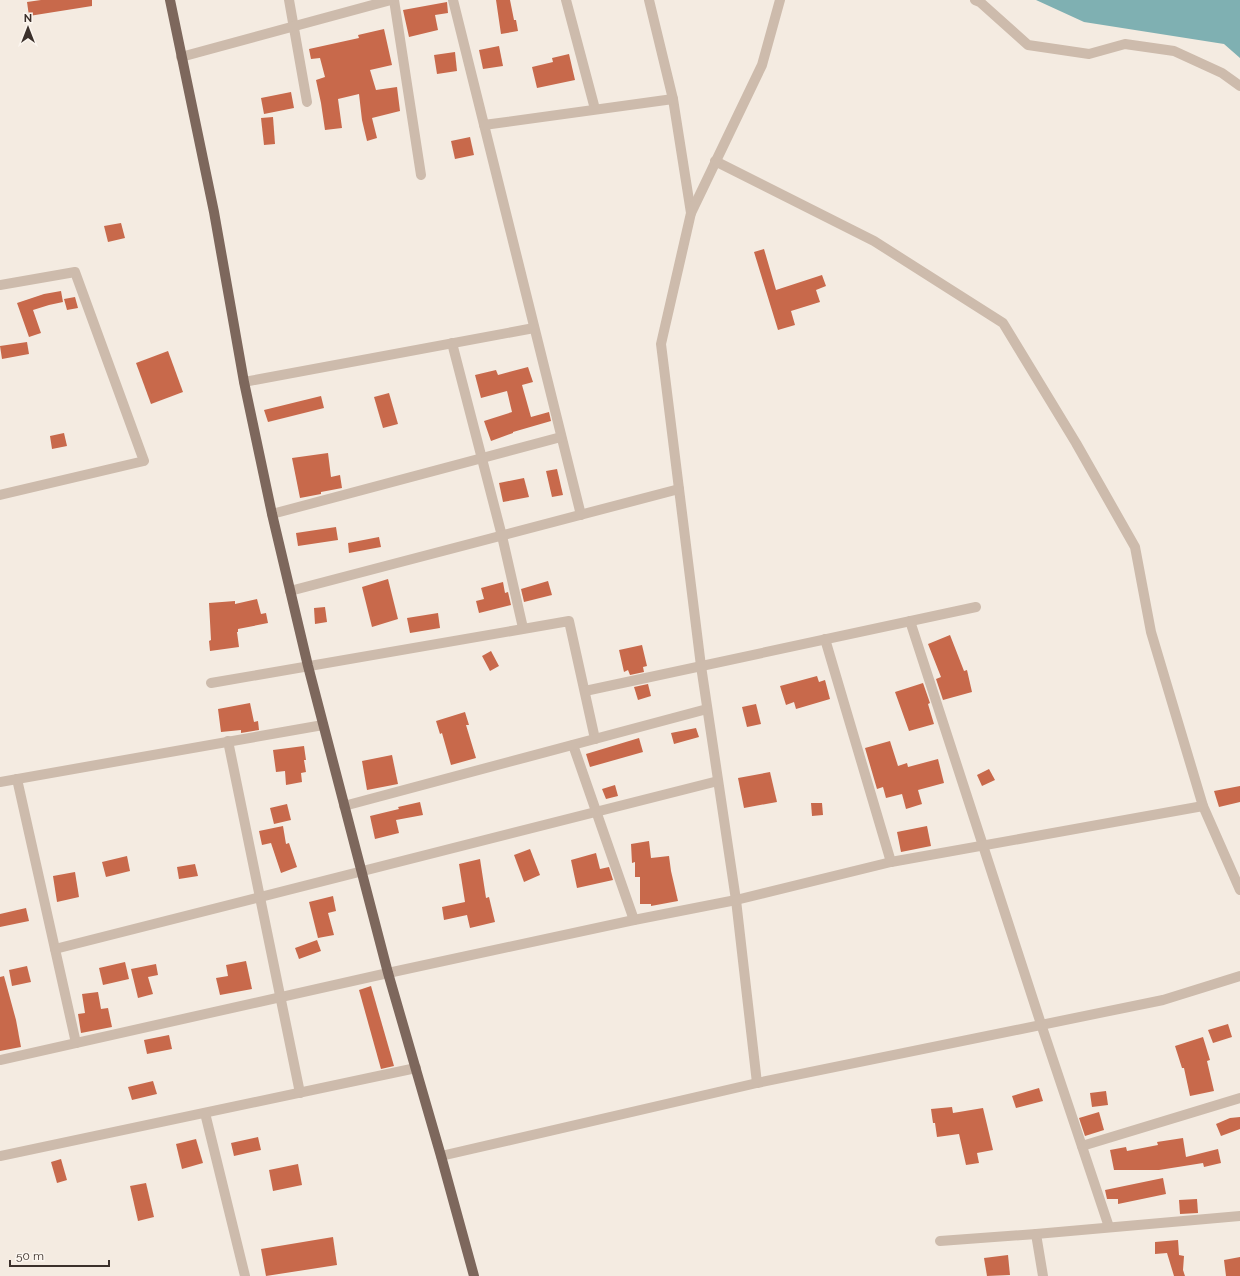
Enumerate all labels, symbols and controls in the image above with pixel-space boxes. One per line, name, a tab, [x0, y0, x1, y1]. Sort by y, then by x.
north arrow	[8, 8, 48, 48]
text: N	[24, 12, 32, 25]
scale bar	[10, 1242, 109, 1268]
text: 50 m	[16, 1249, 44, 1263]

